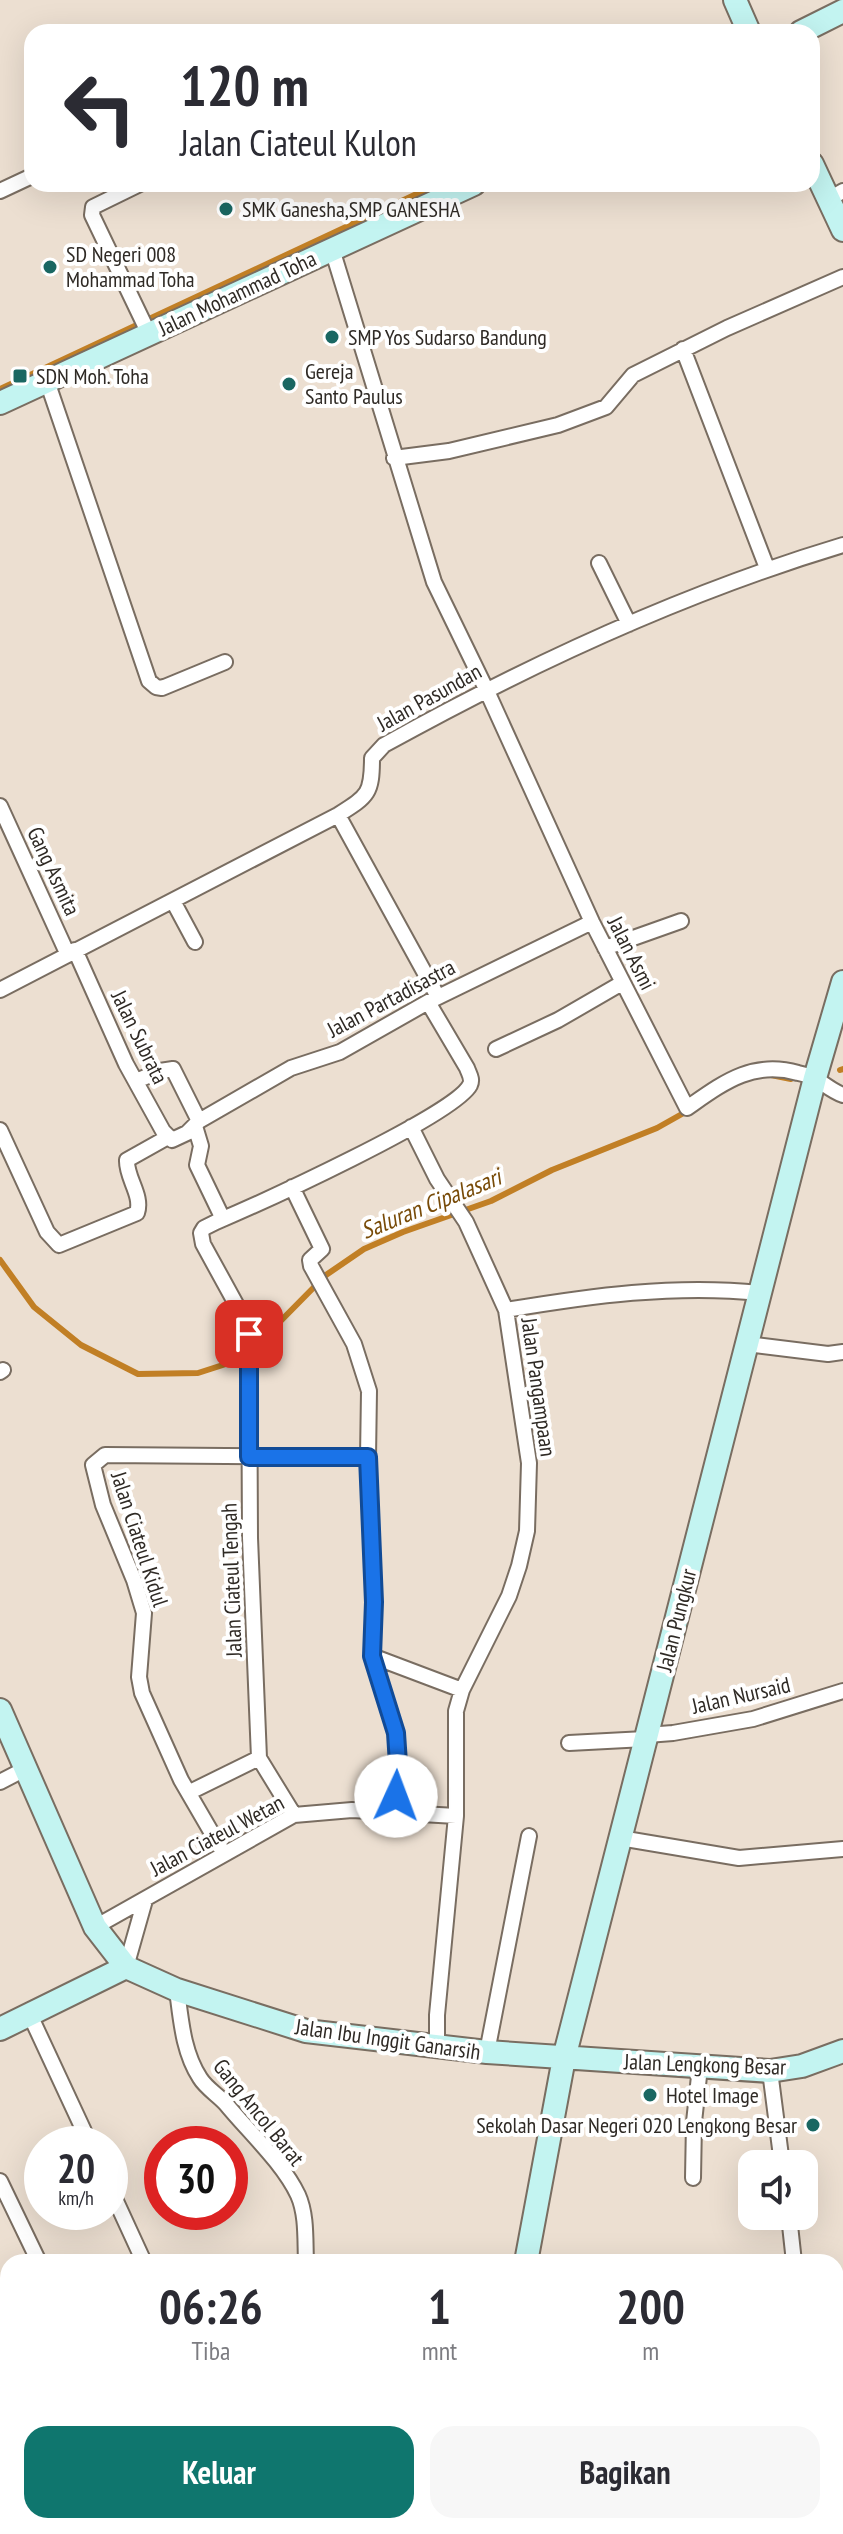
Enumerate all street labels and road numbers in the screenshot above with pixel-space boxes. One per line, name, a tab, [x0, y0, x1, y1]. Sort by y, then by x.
street label: Jalan Mohammad Toha	[153, 244, 320, 342]
street label: Jalan Pasundan	[371, 657, 486, 738]
street label: Gang Asmita	[21, 822, 87, 920]
street label: Jalan Asmi	[601, 911, 662, 994]
street label: Jalan Partadisastra	[321, 953, 460, 1044]
street label: Jalan Subrata	[105, 985, 175, 1088]
street label: Jalan Pangampaan	[515, 1315, 563, 1458]
street label: Jalan Ciateul Kidul	[105, 1467, 175, 1611]
street label: Jalan Ciateul Tengah	[214, 1503, 248, 1658]
street label: Jalan Pungkur	[650, 1566, 702, 1675]
street label: Jalan Nursaid	[688, 1670, 793, 1720]
street label: Jalan Ciateul Wetan	[144, 1788, 289, 1882]
street label: Jalan Ibu Inggit Ganarsih	[293, 2012, 482, 2066]
street label: Jalan Lengkong Besar	[622, 2047, 787, 2081]
street label: Gang Ancol Barat	[207, 2053, 311, 2171]

